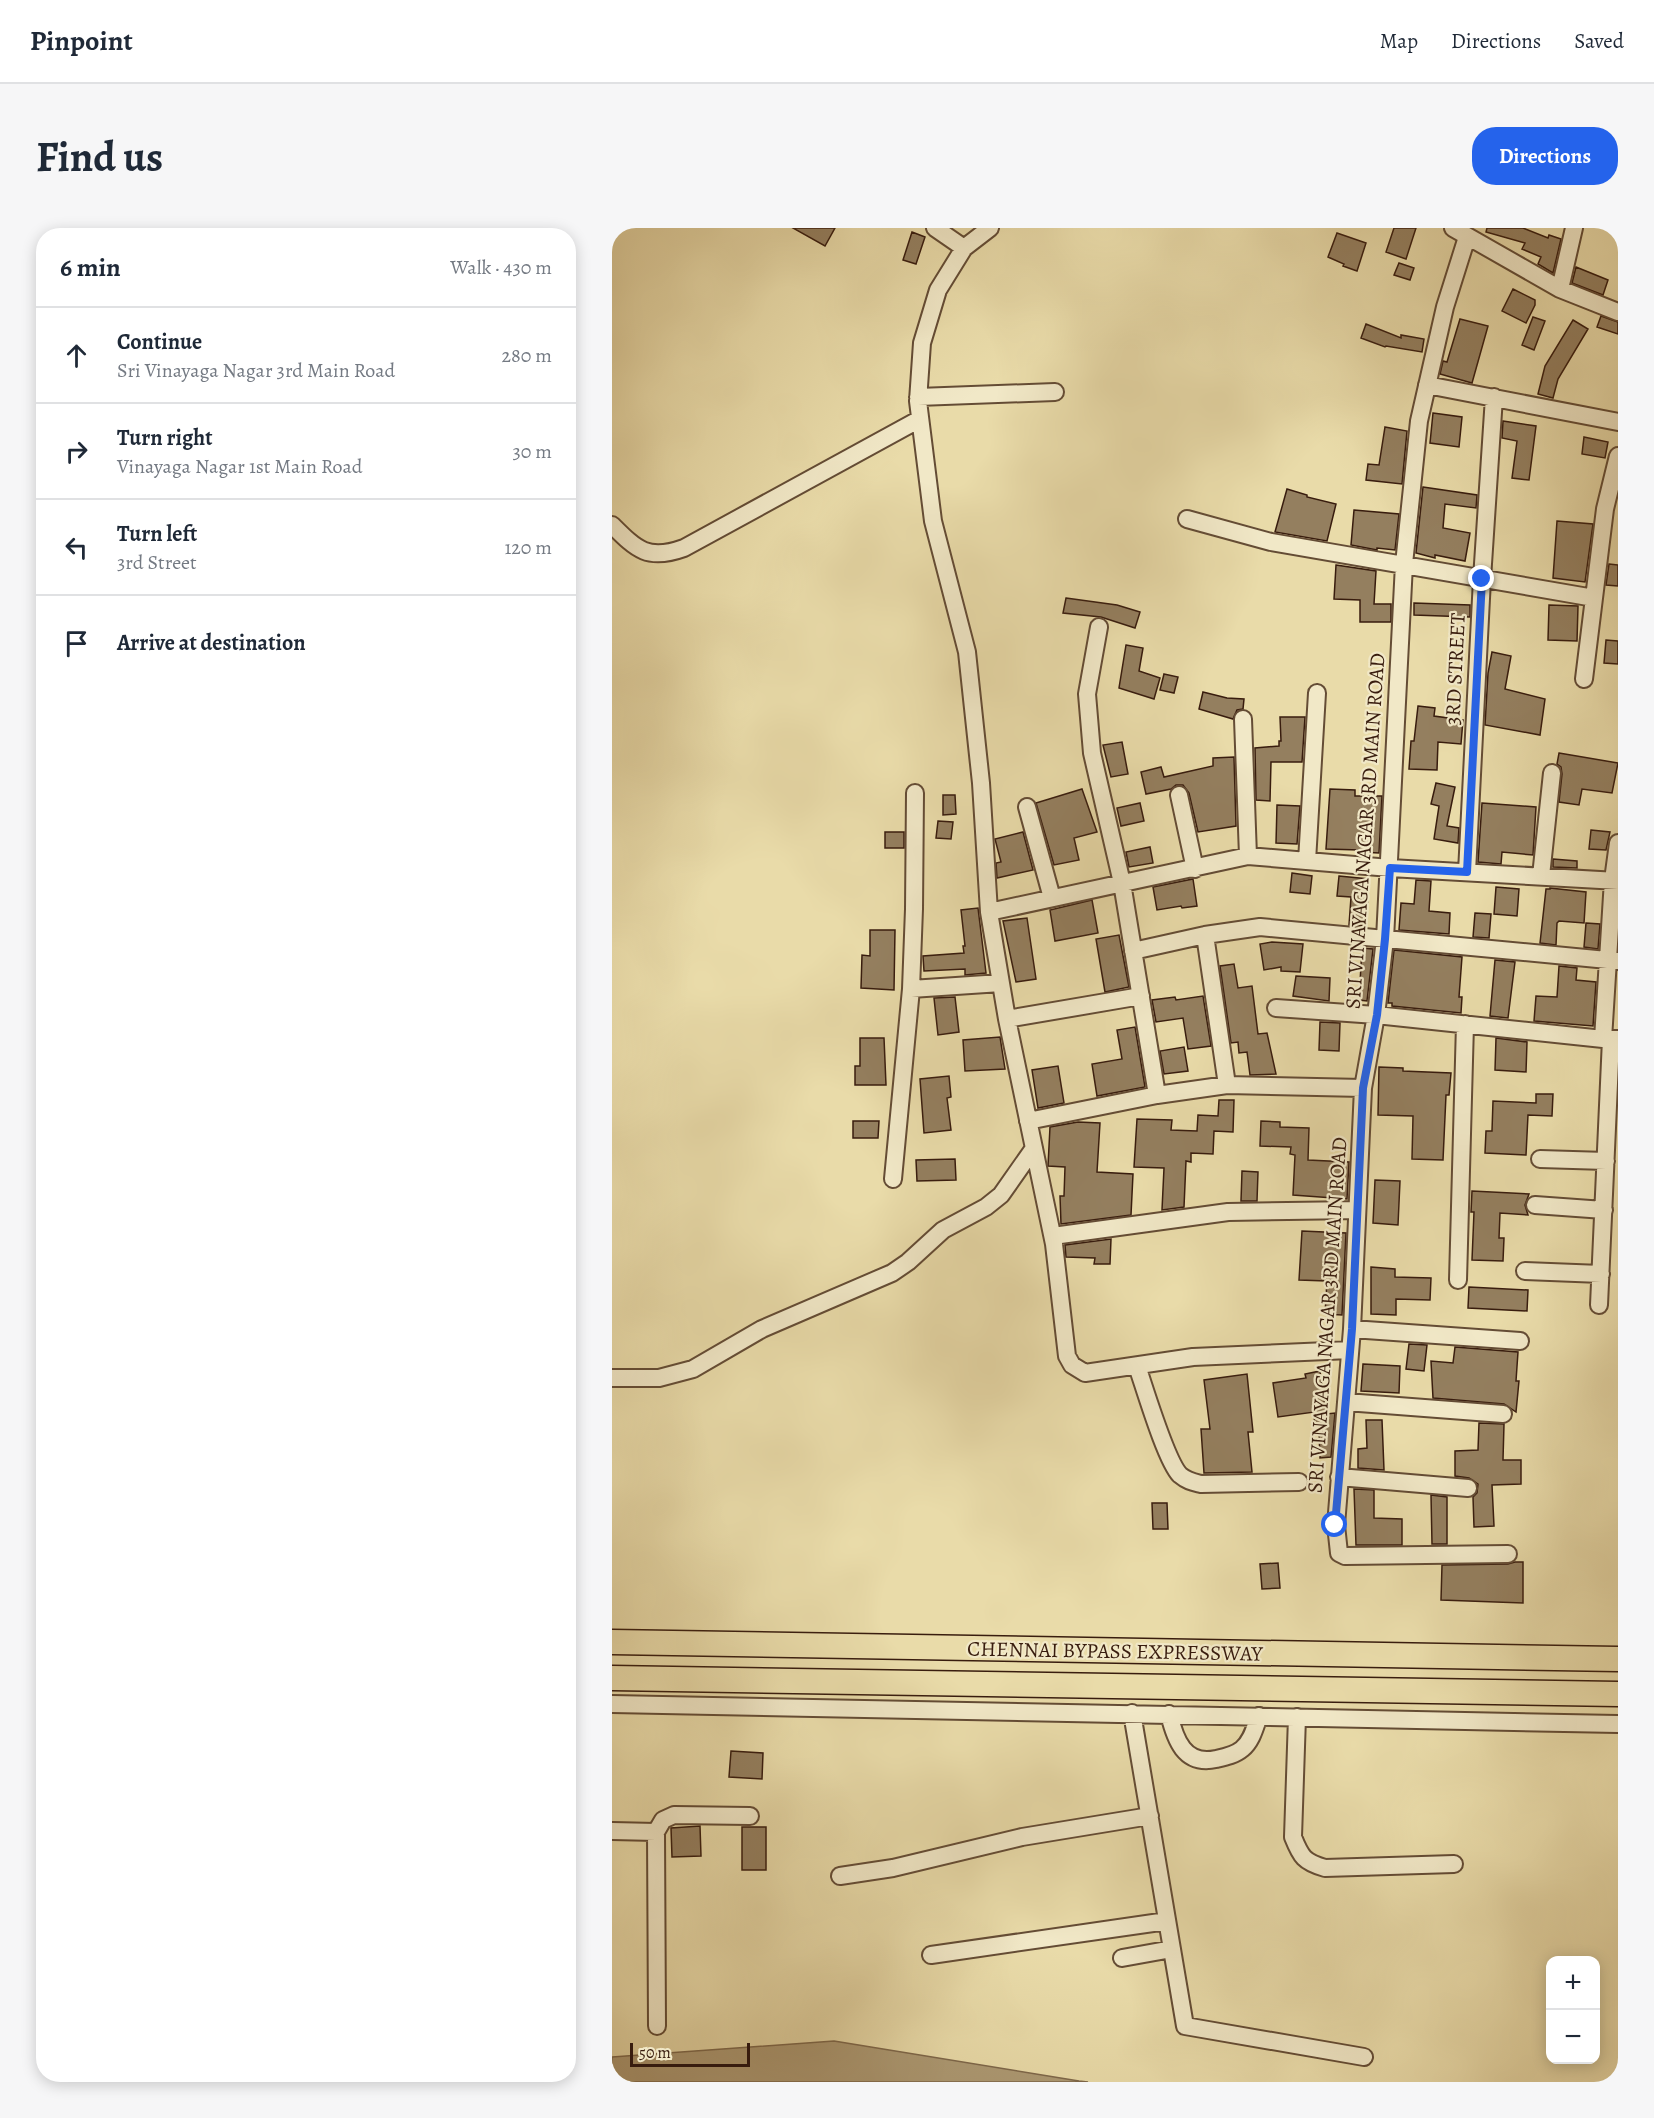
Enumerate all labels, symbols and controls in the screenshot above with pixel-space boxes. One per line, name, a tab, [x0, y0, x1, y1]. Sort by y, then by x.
text: Pinpoint	[30, 22, 133, 60]
text: Map	[1380, 27, 1418, 55]
text: Directions	[1451, 27, 1541, 55]
text: Saved	[1574, 27, 1624, 55]
button: Directions	[1472, 127, 1618, 185]
text: Find us	[36, 128, 163, 185]
text: 6 min	[60, 250, 121, 285]
text: Walk · 430 m	[450, 254, 552, 281]
text: Continue	[117, 327, 202, 357]
icon: ahead	[60, 339, 93, 372]
text: 280 m	[502, 342, 552, 369]
text: Sri Vinayaga Nagar 3rd Main Road	[117, 357, 395, 384]
text: Turn right	[117, 423, 213, 453]
icon: right	[60, 435, 93, 468]
text: 30 m	[512, 438, 552, 465]
text: Vinayaga Nagar 1st Main Road	[117, 453, 363, 480]
text: Turn left	[117, 519, 197, 549]
icon: left	[60, 531, 93, 564]
text: 120 m	[504, 534, 552, 561]
text: 3rd Street	[117, 549, 197, 576]
route end	[1468, 565, 1494, 591]
street label: 3RD STREET	[1438, 612, 1472, 726]
icon: arrive	[60, 627, 93, 660]
text: Arrive at destination	[117, 628, 306, 658]
street label: SRI VINAYAGA NAGAR 3RD MAIN ROAD	[1339, 652, 1391, 1010]
street label: SRI VINAYAGA NAGAR 3RD MAIN ROAD	[1301, 1136, 1353, 1494]
route start	[1321, 1511, 1347, 1537]
street label: CHENNAI BYPASS EXPRESSWAY	[967, 1634, 1264, 1668]
map controls	[1546, 1956, 1600, 2064]
button: +	[1546, 1956, 1600, 2010]
button: −	[1546, 2010, 1600, 2064]
scale bar	[630, 2040, 750, 2068]
text: 50 m	[639, 2042, 671, 2064]

